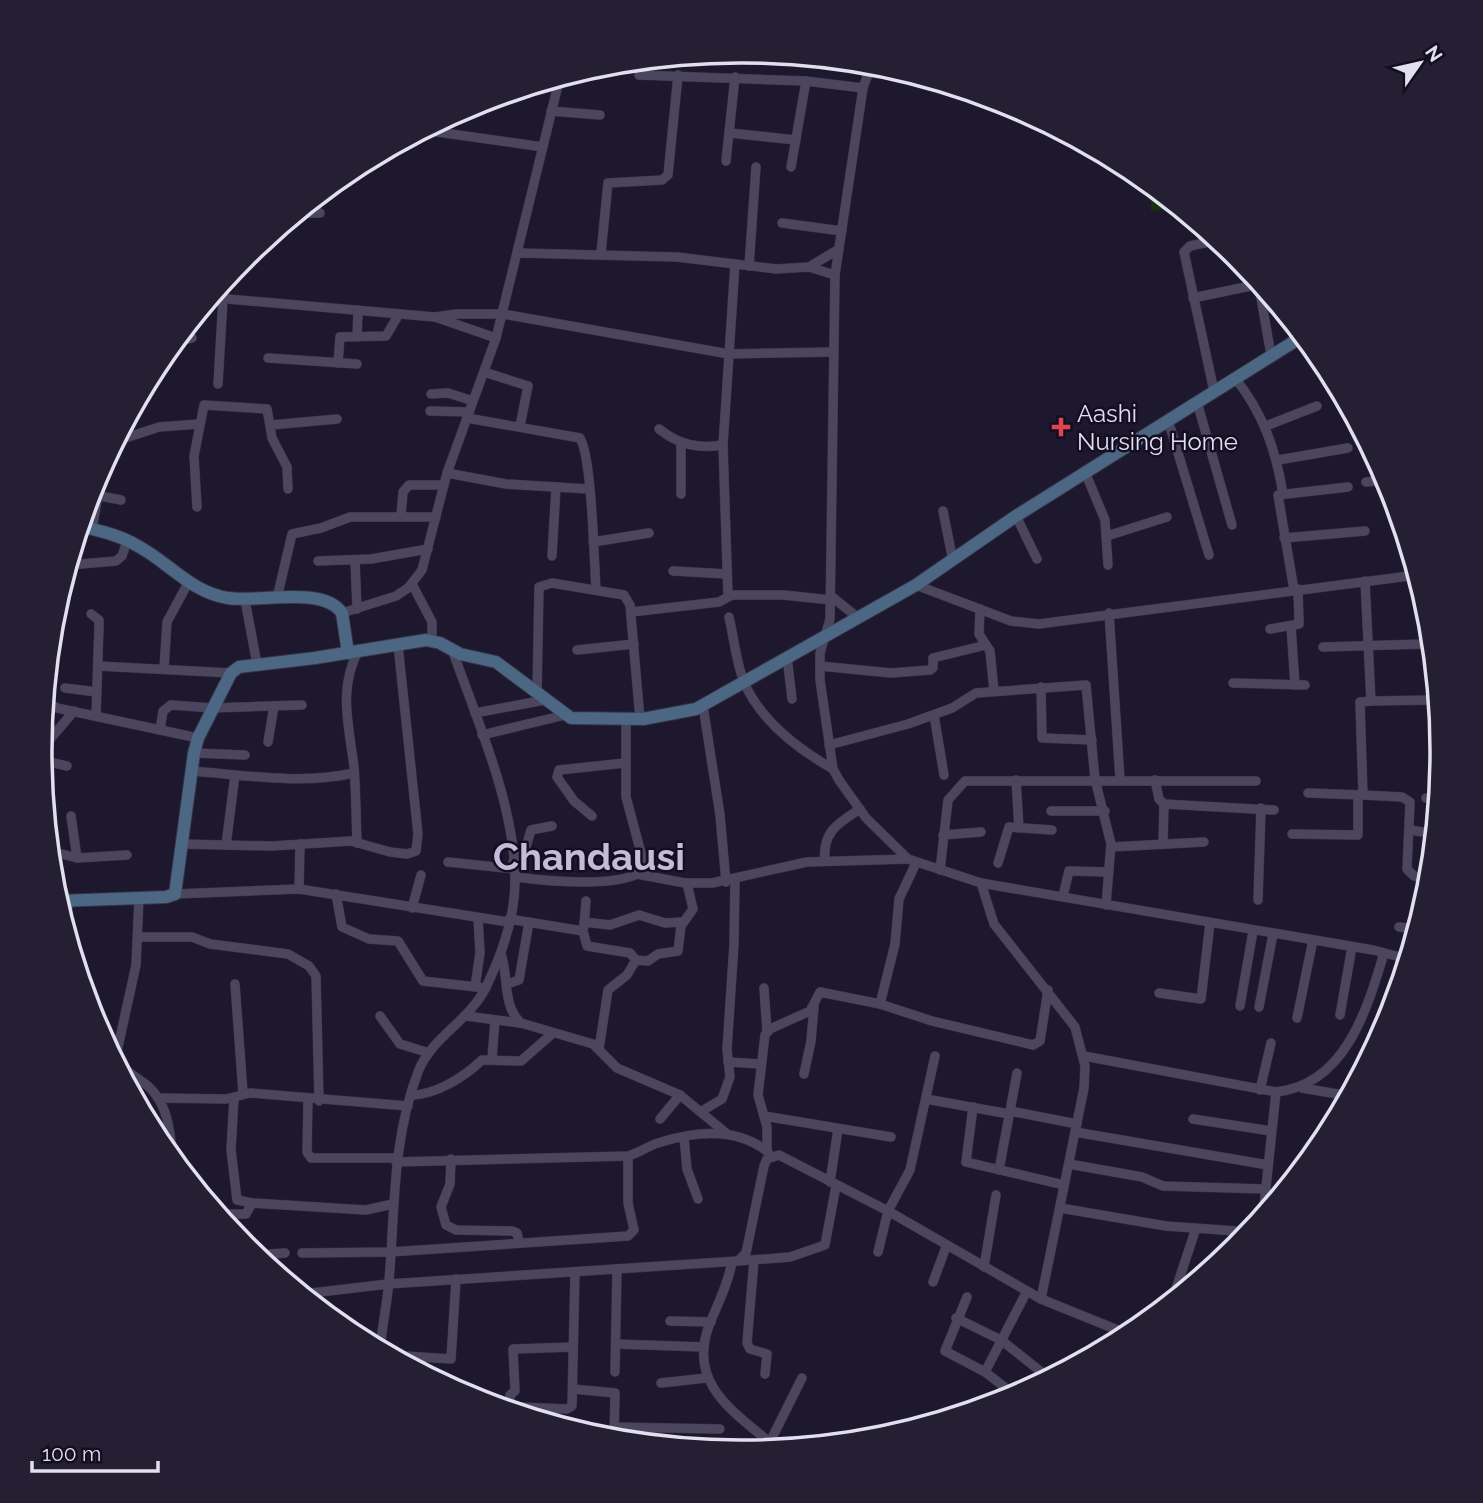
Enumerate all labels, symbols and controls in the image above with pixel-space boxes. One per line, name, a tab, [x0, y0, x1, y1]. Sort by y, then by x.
north arrow	[1385, 28, 1455, 98]
text: N	[1421, 41, 1447, 66]
place label: Aashi Nursing Home	[1077, 399, 1238, 456]
marker: Aashi Nursing Home	[1051, 417, 1071, 437]
district label: Chandausi	[493, 834, 685, 879]
scale bar	[32, 1430, 158, 1474]
text: 100 m	[42, 1441, 101, 1466]

